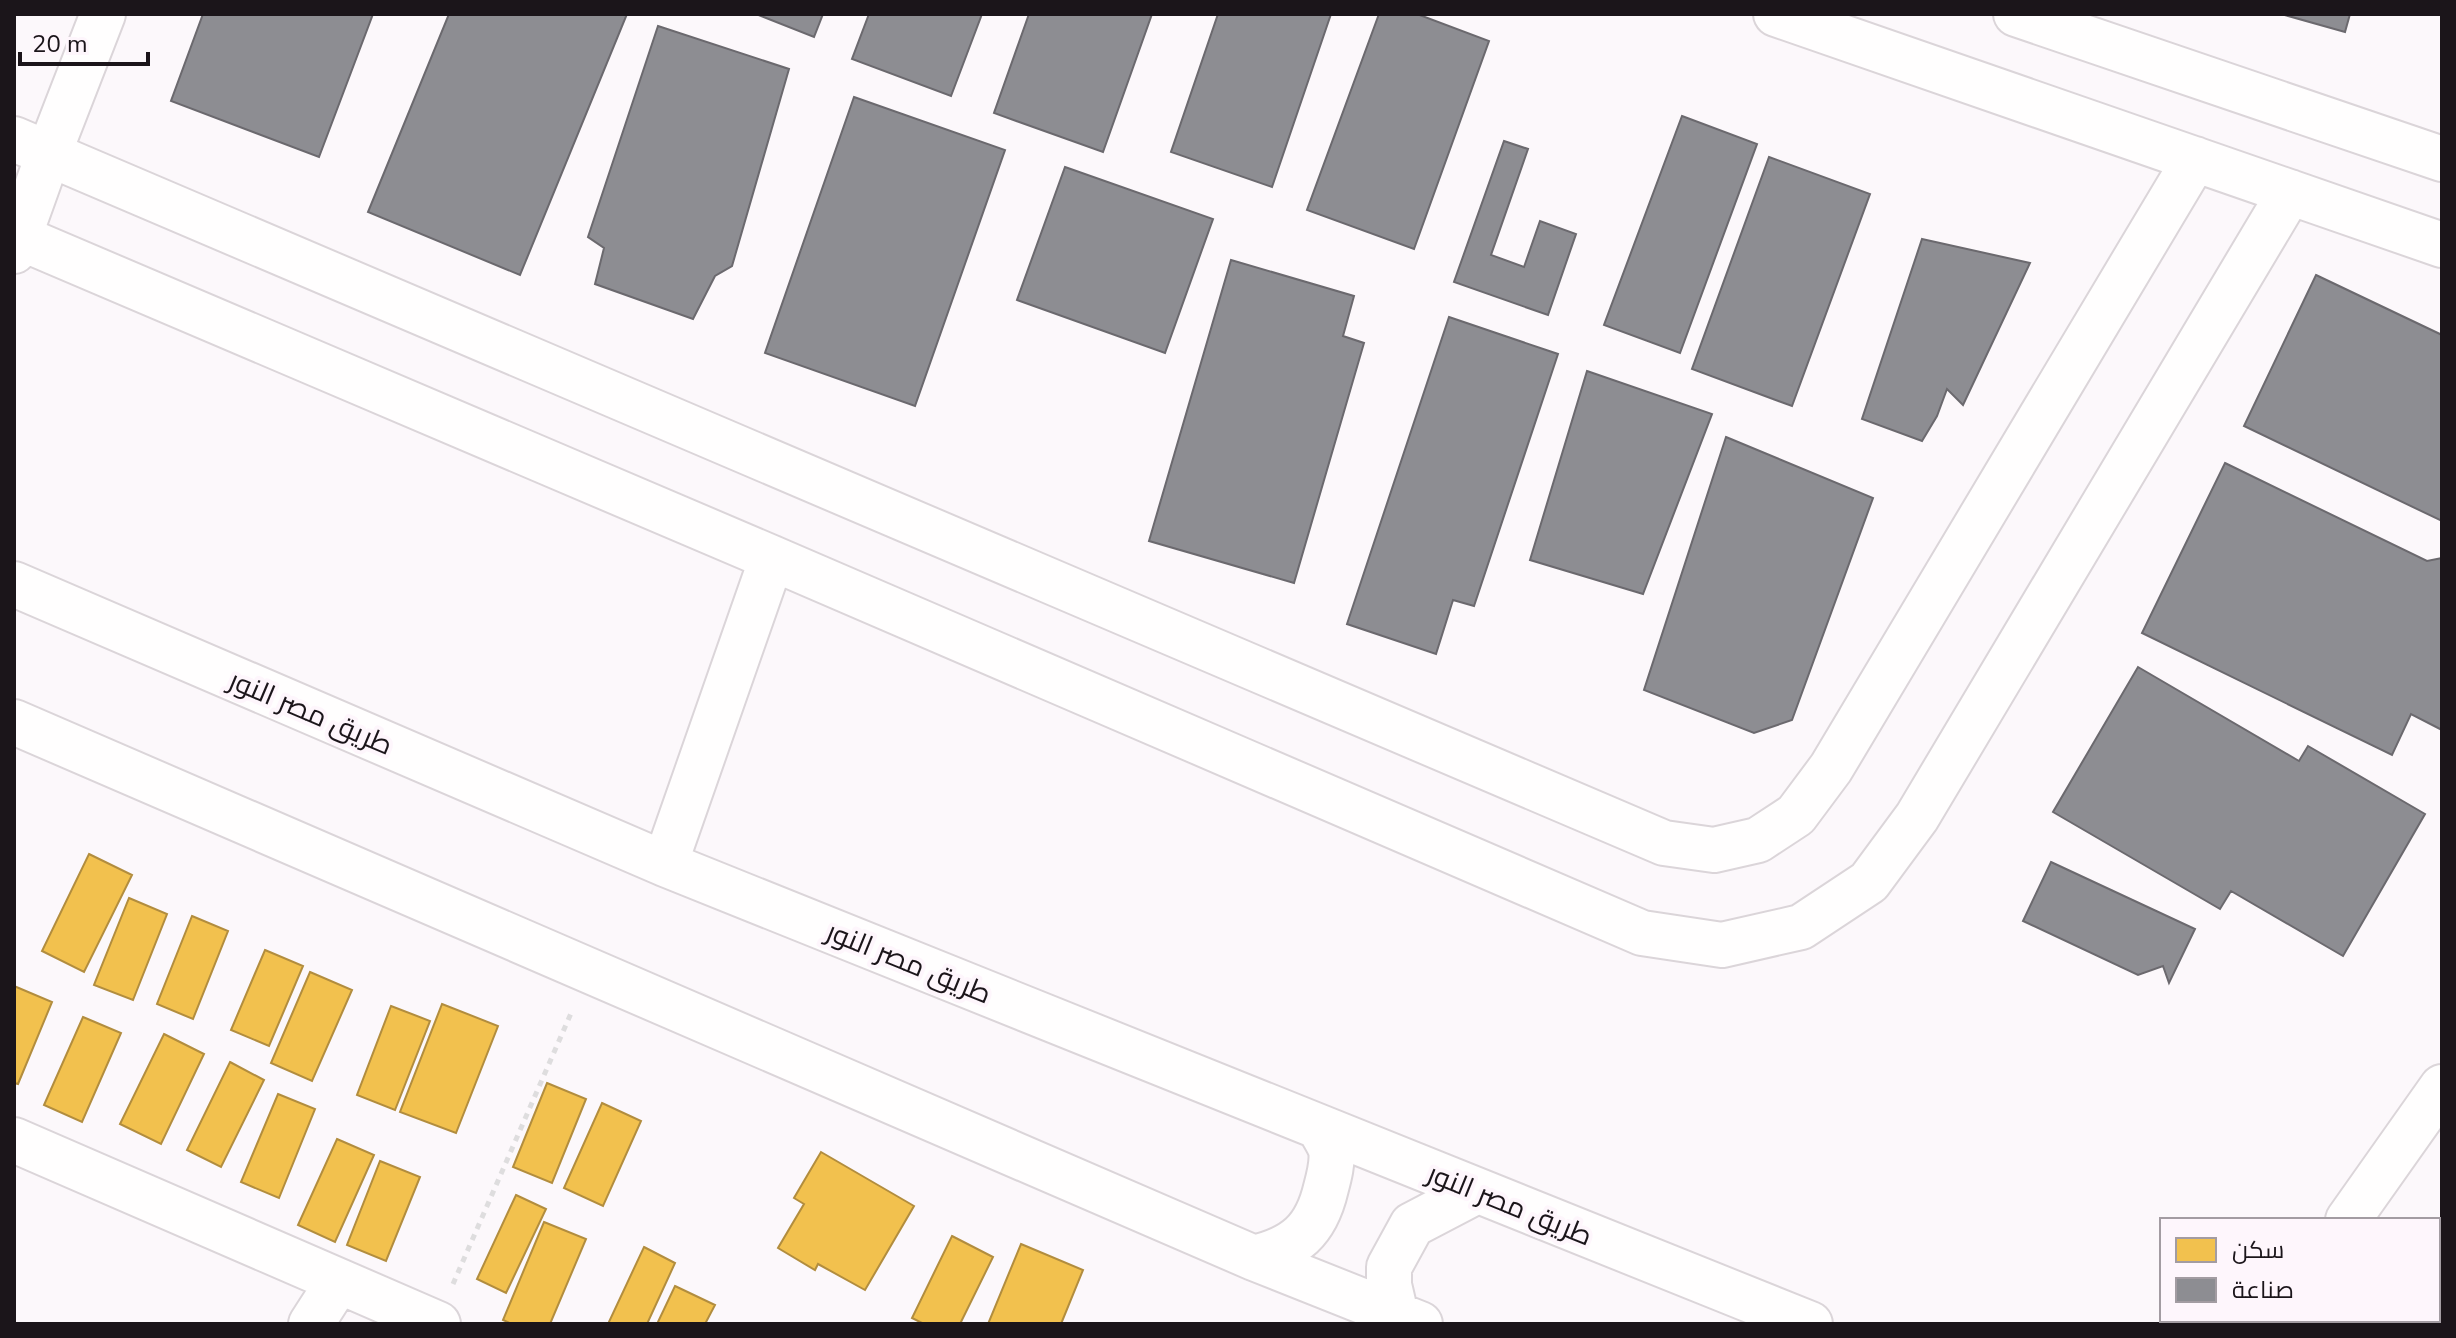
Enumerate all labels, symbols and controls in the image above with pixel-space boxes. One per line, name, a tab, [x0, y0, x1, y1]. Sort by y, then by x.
scale bar	[20, 16, 148, 66]
text: 20 m	[32, 28, 88, 60]
street label: طريق مصر النور	[221, 661, 398, 765]
street label: طريق مصر النور	[819, 912, 997, 1013]
street label: طريق مصر النور	[1420, 1154, 1598, 1255]
legend	[2160, 1218, 2440, 1322]
text: سكن	[2232, 1234, 2284, 1266]
text: صناعة	[2232, 1274, 2294, 1306]

